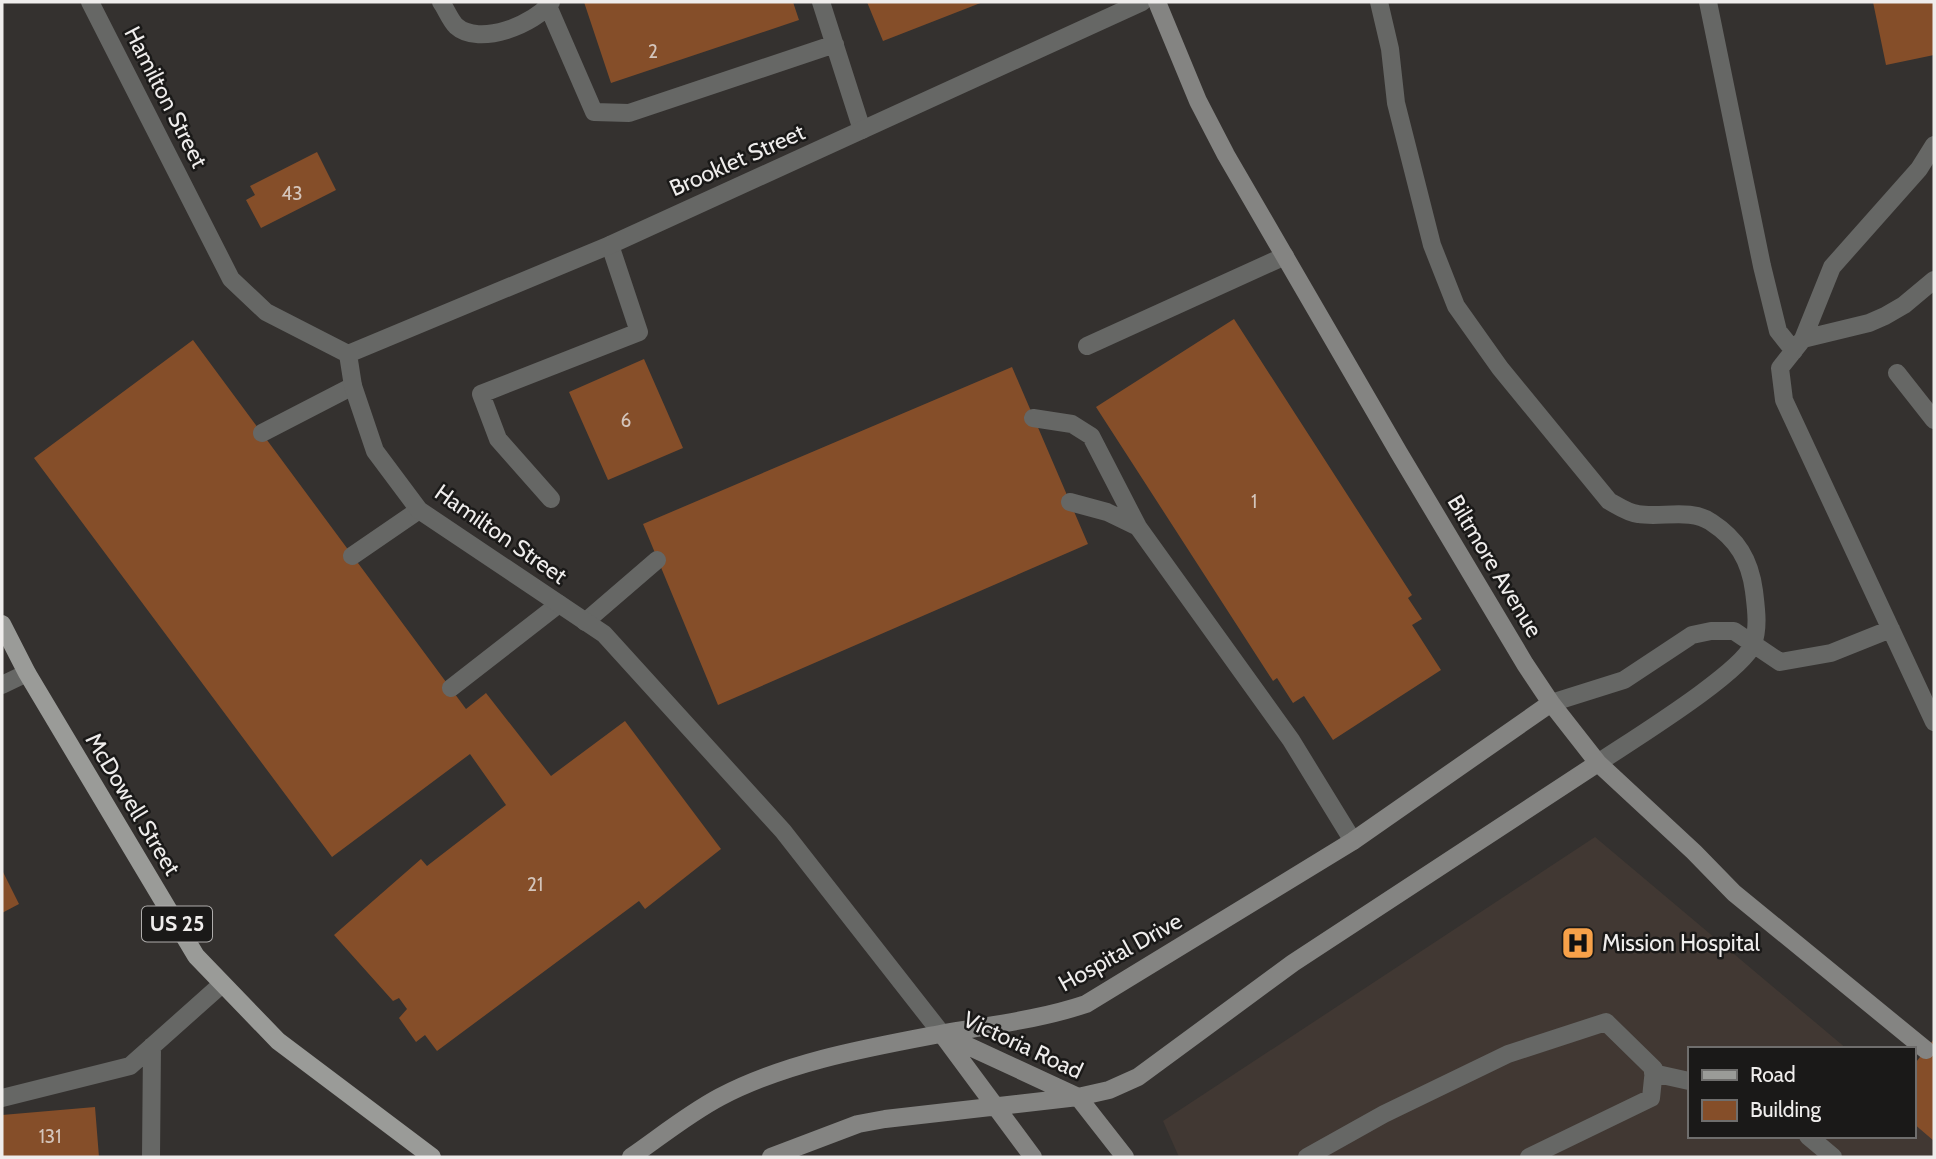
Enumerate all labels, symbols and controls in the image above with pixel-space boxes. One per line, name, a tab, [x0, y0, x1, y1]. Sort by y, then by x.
street label: Hamilton Street	[118, 22, 214, 173]
house number: 2	[648, 40, 658, 63]
street label: Brooklet Street	[665, 118, 809, 202]
house number: 43	[281, 182, 303, 205]
house number: 6	[621, 409, 631, 432]
street label: Hamilton Street	[430, 478, 573, 590]
house number: 1	[1251, 490, 1257, 513]
street label: Biltmore Avenue	[1441, 490, 1549, 642]
street label: McDowell Street	[79, 728, 187, 881]
house number: 21	[527, 873, 543, 896]
road number: US 25	[142, 906, 212, 942]
street label: Hospital Drive	[1053, 906, 1187, 997]
hospital icon: Mission Hospital	[1559, 924, 1597, 962]
place label: Mission Hospital	[1602, 929, 1760, 957]
street label: Victoria Road	[959, 1005, 1087, 1085]
legend	[1688, 1047, 1915, 1138]
text: Road	[1750, 1062, 1796, 1087]
text: Building	[1750, 1097, 1822, 1122]
house number: 131	[39, 1125, 61, 1148]

